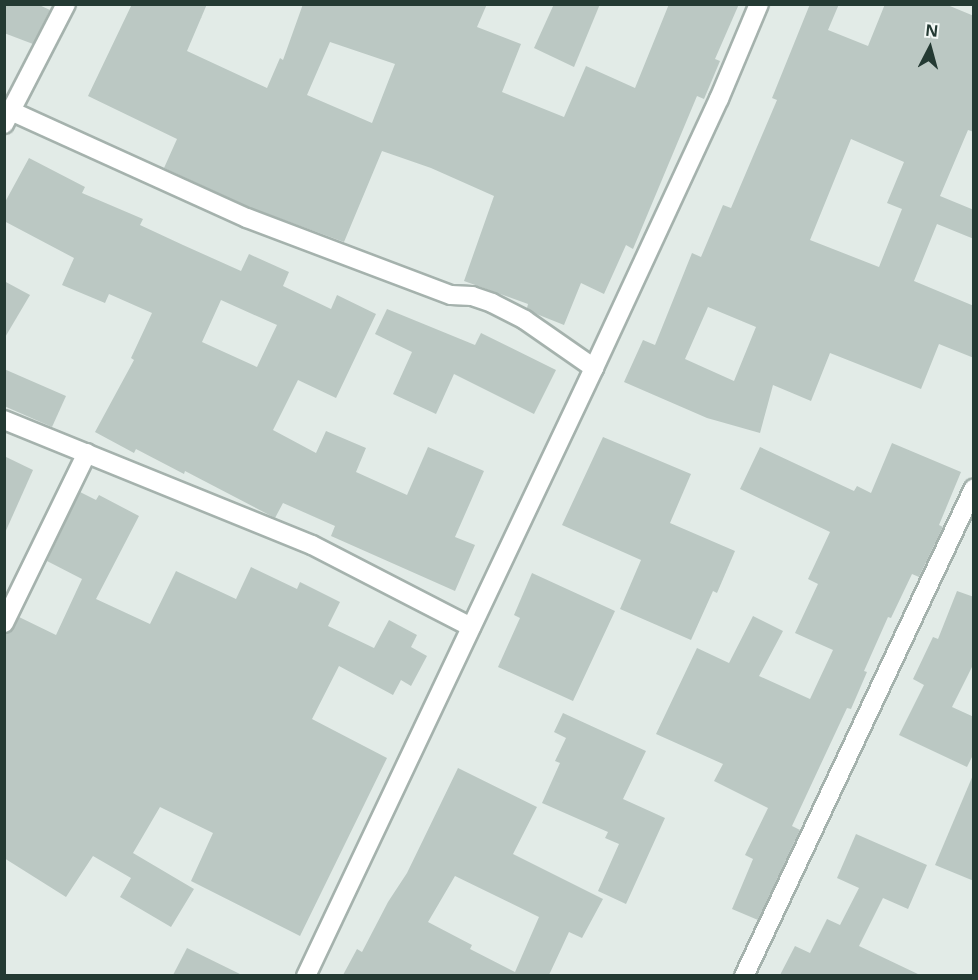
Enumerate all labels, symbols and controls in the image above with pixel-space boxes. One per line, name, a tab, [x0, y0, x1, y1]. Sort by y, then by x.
north arrow	[900, 18, 960, 78]
text: N	[924, 18, 939, 42]

